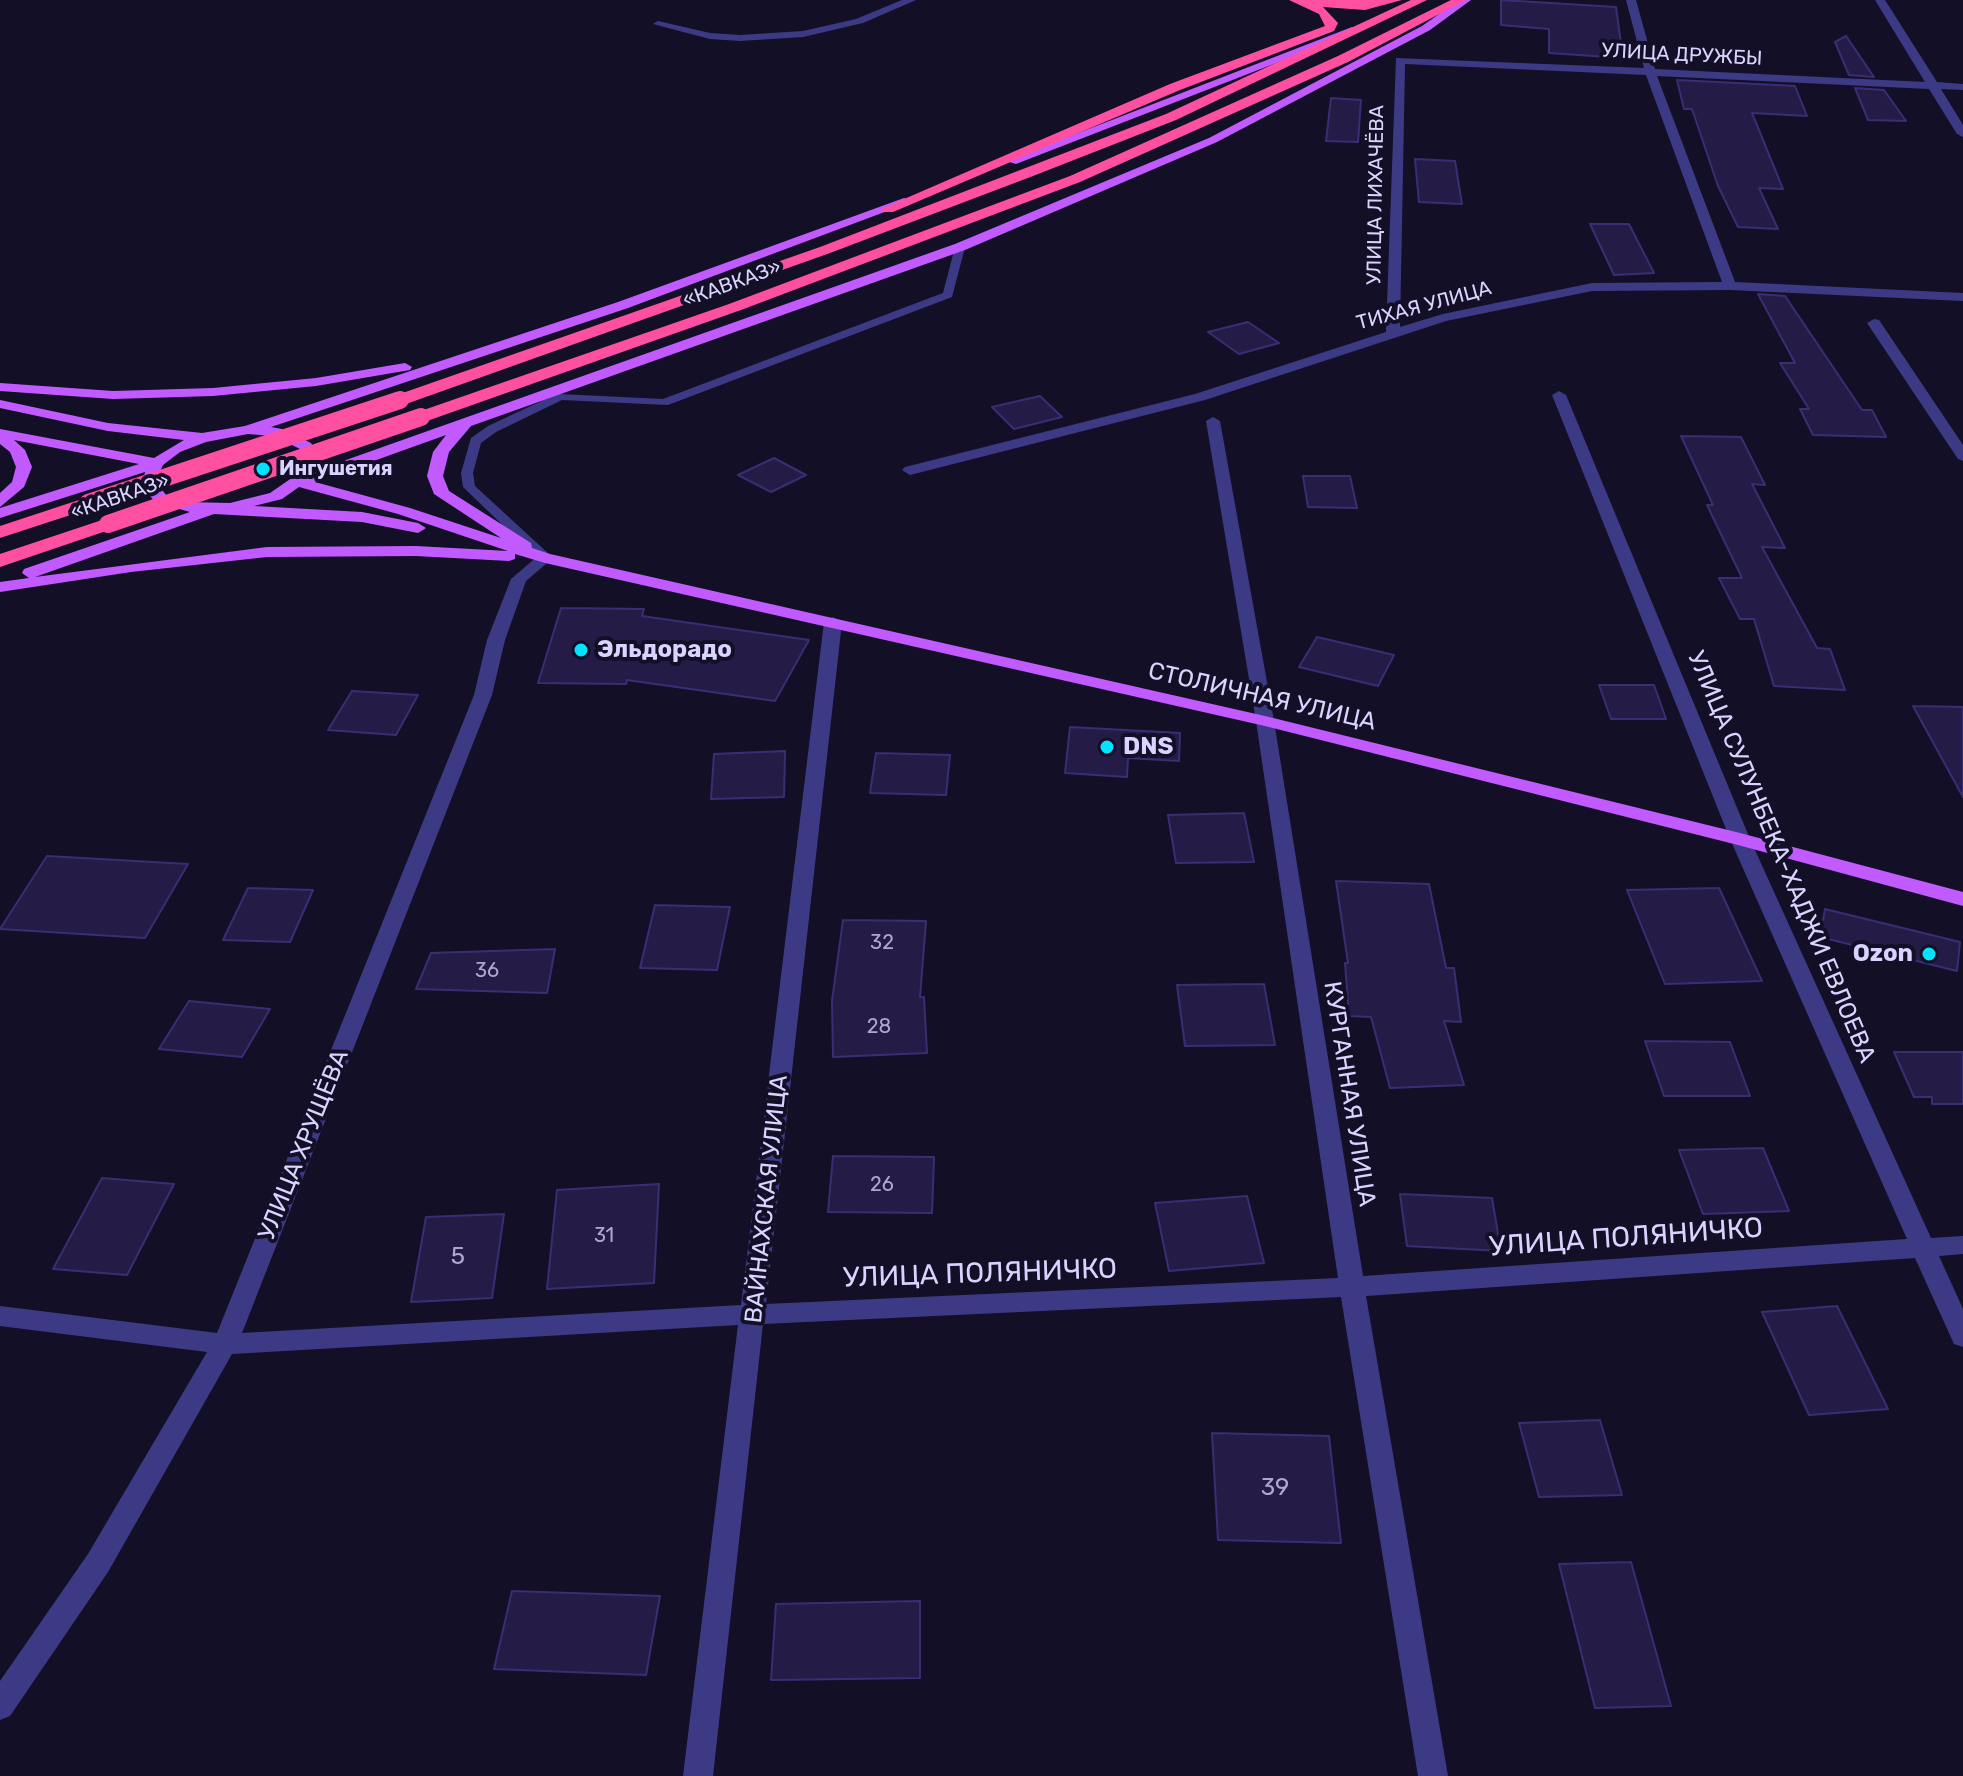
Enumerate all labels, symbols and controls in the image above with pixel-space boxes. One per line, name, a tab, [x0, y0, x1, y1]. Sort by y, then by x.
street label: УЛИЦА ДРУЖБЫ	[1601, 39, 1763, 71]
street label: УЛИЦА ЛИХАЧЁВА	[1362, 105, 1390, 285]
street label: «КАВКАЗ»	[680, 255, 784, 313]
street label: ТИХАЯ УЛИЦА	[1354, 276, 1494, 336]
place label: Ингушетия	[279, 457, 393, 481]
marker: Ингушетия	[254, 460, 272, 478]
street label: «КАВКАЗ»	[68, 469, 172, 525]
place label: Эльдорадо	[597, 636, 732, 664]
marker: Эльдорадо	[572, 641, 590, 659]
street label: УЛИЦА СУЛУНБЕКА-ХАДЖИ ЕВЛОЕВА	[1681, 647, 1881, 1067]
street label: СТОЛИЧНАЯ УЛИЦА	[1145, 657, 1379, 737]
place label: DNS	[1123, 733, 1173, 761]
marker: DNS	[1098, 738, 1116, 756]
house number: 32	[870, 931, 894, 955]
place label: Ozon	[1853, 940, 1913, 968]
marker: Ozon	[1920, 945, 1938, 963]
house number: 36	[475, 959, 499, 983]
street label: КУРГАННАЯ УЛИЦА	[1317, 979, 1381, 1209]
house number: 28	[867, 1015, 891, 1039]
street label: УЛИЦА ХРУЩЁВА	[253, 1046, 355, 1244]
street label: ВАЙНАХСКАЯ УЛИЦА	[740, 1074, 794, 1324]
house number: 26	[870, 1173, 894, 1197]
street label: УЛИЦА ПОЛЯНИЧКО	[1488, 1212, 1764, 1264]
house number: 31	[594, 1224, 614, 1248]
house number: 5	[451, 1243, 465, 1271]
street label: УЛИЦА ПОЛЯНИЧКО	[842, 1252, 1118, 1296]
house number: 39	[1261, 1474, 1289, 1502]

